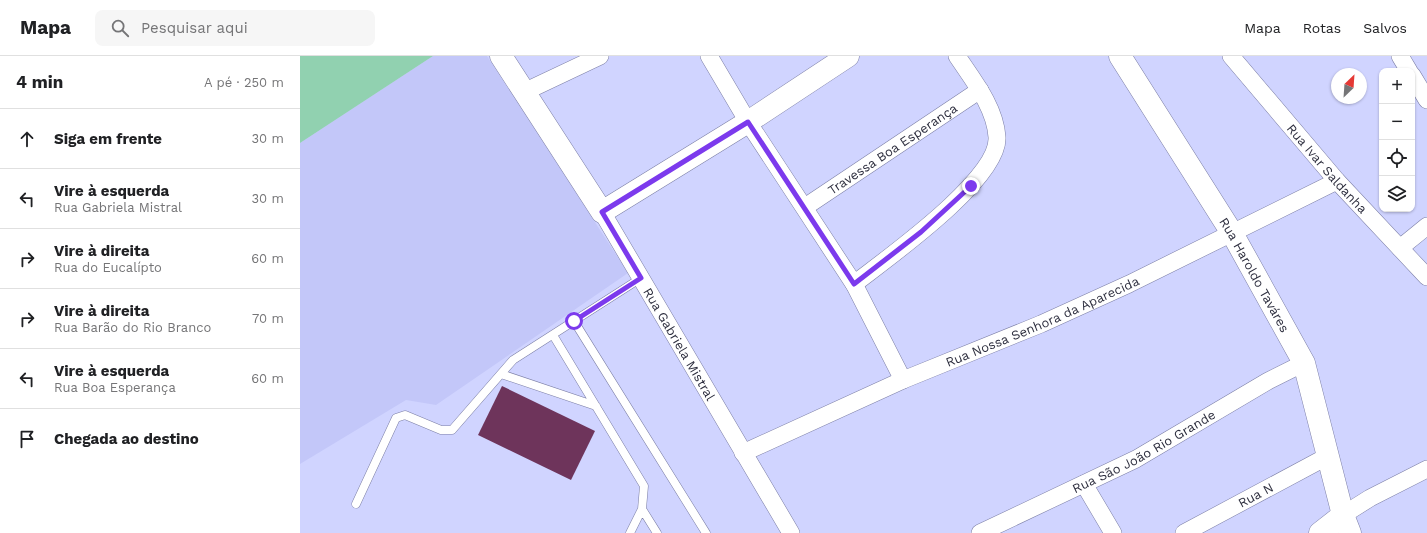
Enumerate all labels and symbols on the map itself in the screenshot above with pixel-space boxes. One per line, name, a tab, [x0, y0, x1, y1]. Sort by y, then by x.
north arrow	[1331, 68, 1367, 104]
street label: Travessa Boa Esperança	[825, 100, 960, 197]
street label: Rua Ivar Saldanha	[1284, 121, 1371, 217]
route end	[962, 177, 980, 195]
street label: Rua Haroldo Taváres	[1217, 215, 1293, 335]
street label: Rua Nossa Senhora da Aparecida	[943, 273, 1142, 369]
street label: Rua Gabriela Mistral	[641, 285, 719, 403]
route start	[565, 312, 583, 330]
street label: Rua São João Rio Grande	[1070, 407, 1218, 496]
street label: Rua N	[1235, 479, 1276, 510]

